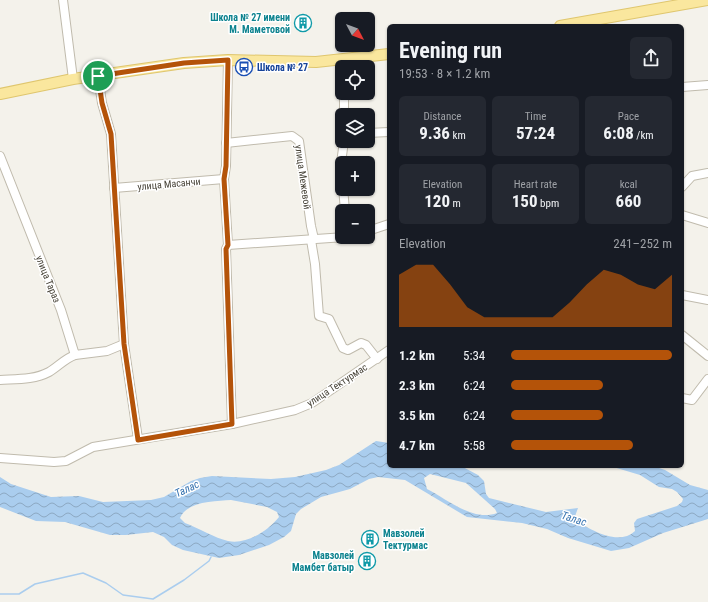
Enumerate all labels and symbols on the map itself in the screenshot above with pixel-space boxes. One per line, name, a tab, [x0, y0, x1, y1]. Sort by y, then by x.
place label: Школа № 27 имени М. Маметовой	[210, 12, 290, 35]
north arrow	[335, 12, 375, 52]
building icon: Школа № 27 имени М. Маметовой	[293, 13, 313, 33]
bus stop icon: Школа № 27	[234, 57, 254, 77]
pin	[81, 59, 115, 93]
place label: Школа № 27	[257, 62, 308, 73]
street label: улица Межевой	[293, 144, 313, 210]
street label: улица Масанчи	[137, 176, 201, 192]
street label: улица Тараз	[34, 254, 62, 304]
street label: улица Тектурмас	[305, 361, 370, 409]
water label: Талас	[173, 478, 201, 500]
water label: Талас	[560, 509, 588, 529]
place label: Мавзолей Тектурмас	[383, 528, 428, 551]
building icon: Мавзолей Тектурмас	[360, 529, 380, 549]
place label: Мавзолей Мамбет батыр	[292, 550, 354, 573]
building icon: Мавзолей Мамбет батыр	[357, 551, 377, 571]

